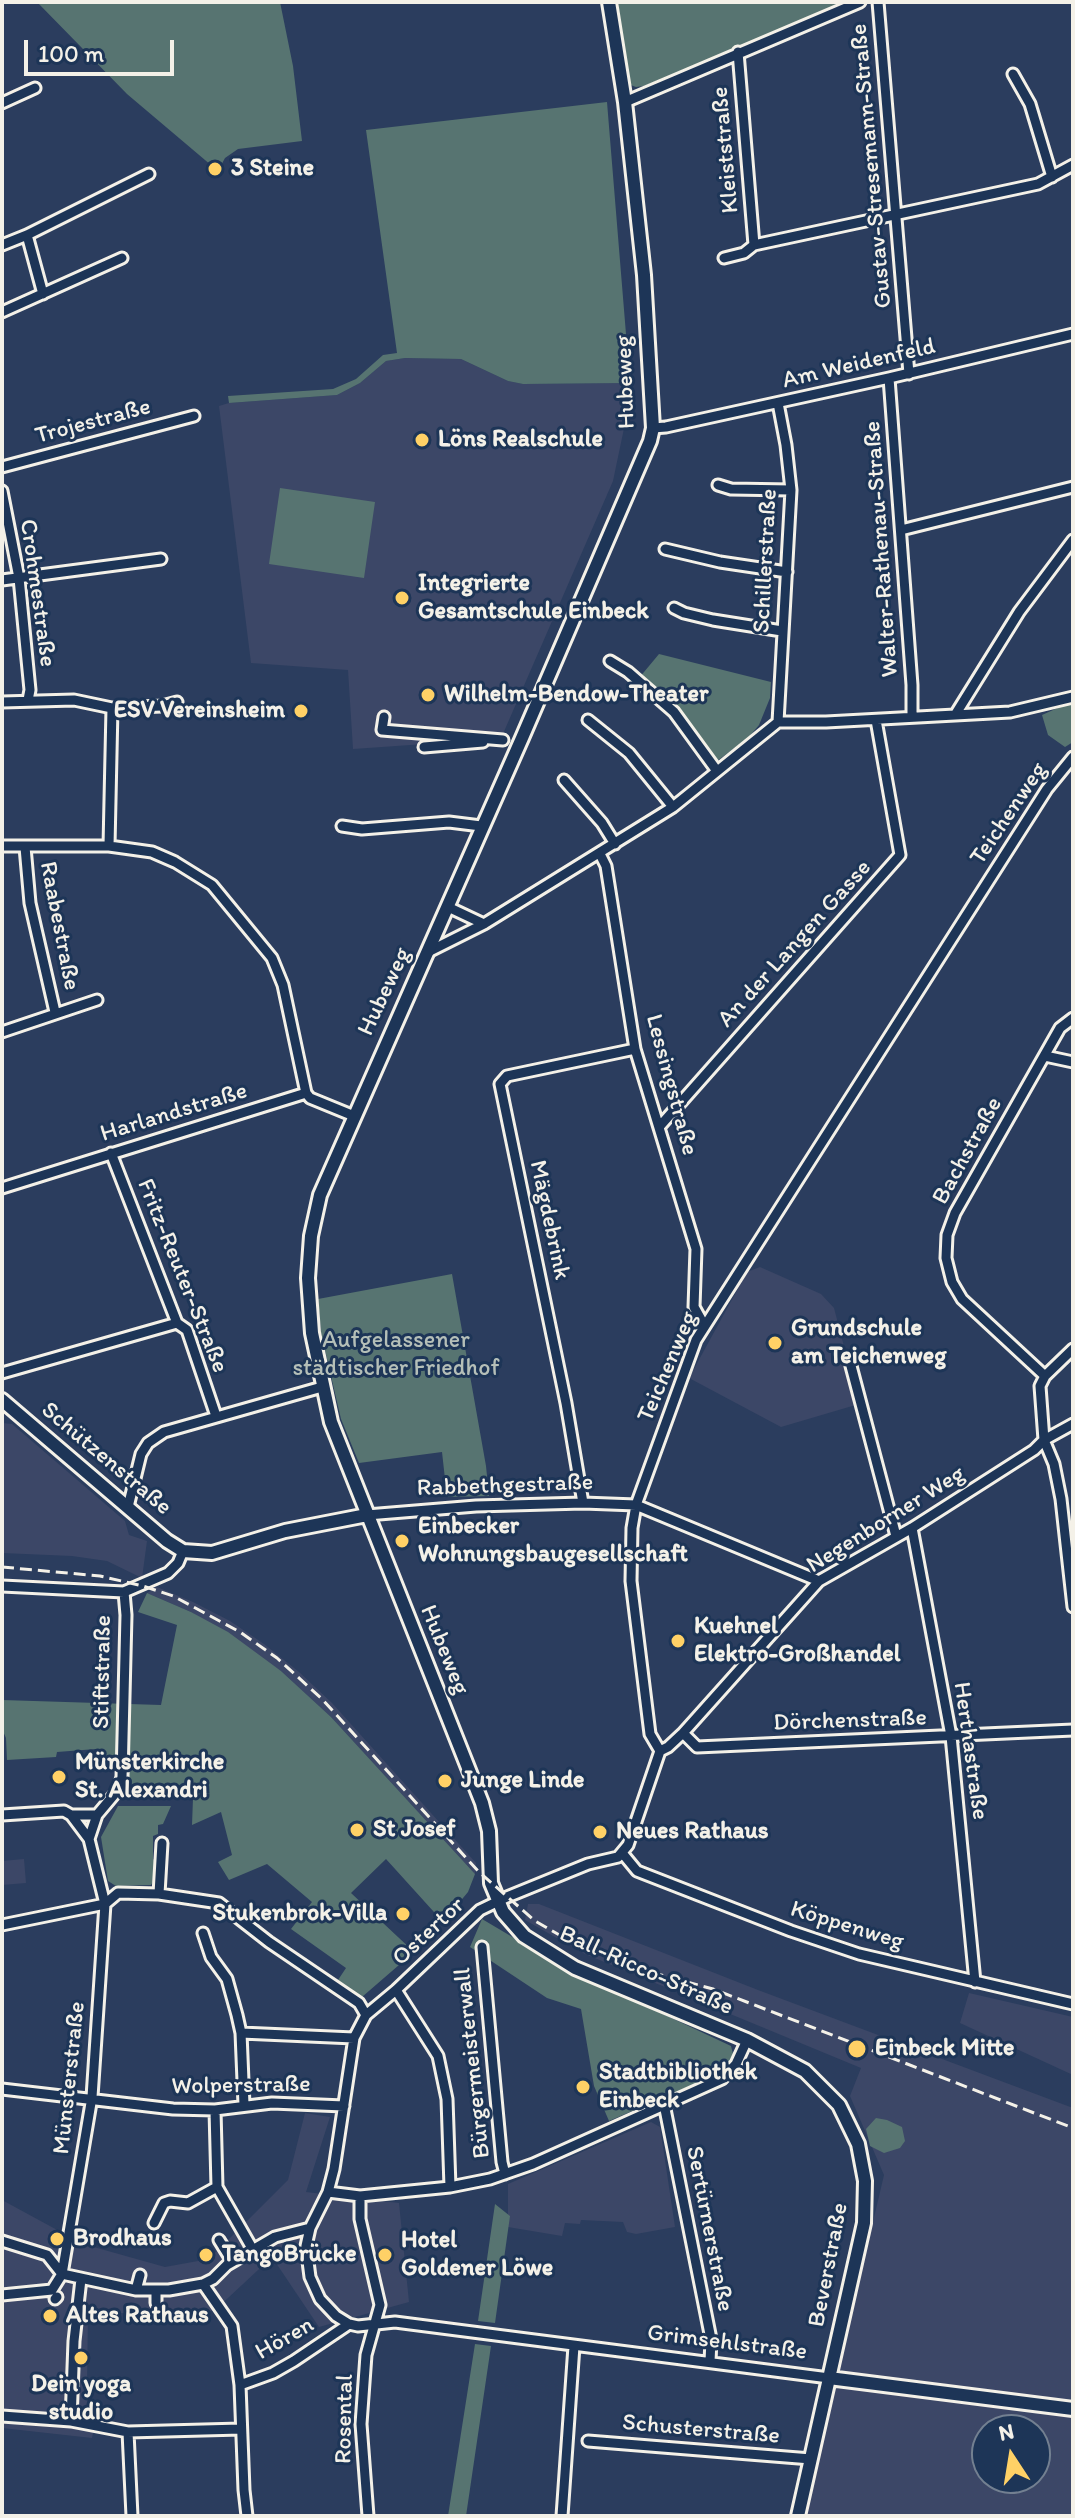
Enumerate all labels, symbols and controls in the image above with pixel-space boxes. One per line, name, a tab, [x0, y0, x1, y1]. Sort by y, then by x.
street label: Gustav-Stresemann-Straße	[845, 22, 899, 310]
scale bar	[28, 24, 178, 74]
text: 100 m	[38, 39, 104, 68]
street label: Kleiststraße	[706, 85, 746, 215]
place label: 3 Steine	[231, 155, 314, 183]
marker: 3 Steine	[206, 160, 224, 178]
street label: Am Weidenfeld	[780, 332, 938, 396]
street label: Hubeweg	[610, 335, 642, 429]
street label: Trojestraße	[32, 393, 154, 451]
street label: Walter-Rathenau-Straße	[859, 420, 905, 678]
place label: Löns Realschule	[438, 426, 603, 454]
marker: Löns Realschule	[413, 431, 431, 449]
street label: Schillerstraße	[748, 488, 784, 634]
street label: Crohmestraße	[12, 517, 62, 669]
place label: Integrierte Gesamtschule Einbeck	[418, 570, 649, 626]
marker: Integrierte Gesamtschule Einbeck	[393, 589, 411, 607]
place label: Wilhelm-Bendow-Theater	[444, 681, 708, 709]
marker: Wilhelm-Bendow-Theater	[419, 686, 437, 704]
place label: ESV Vereinsheim	[114, 697, 285, 725]
marker: ESV Vereinsheim	[292, 702, 310, 720]
street label: Teichenweg	[964, 757, 1054, 871]
street label: An der Langen Gasse	[712, 854, 878, 1034]
street label: Raabestraße	[32, 859, 86, 993]
street label: Hubeweg	[352, 943, 418, 1041]
street label: Lessingstraße	[638, 1011, 704, 1159]
street label: Harlandstraße	[97, 1077, 251, 1149]
street label: Bachstraße	[927, 1092, 1009, 1210]
street label: Mägdebrink	[522, 1158, 576, 1282]
street label: Fritz-Reuter-Straße	[130, 1175, 234, 1377]
street label: Teichenweg	[632, 1307, 704, 1427]
place label: Grundschule am Teichenweg	[791, 1315, 946, 1371]
park label: Aufgelassener städtischer Friedhof	[292, 1327, 500, 1383]
marker: Grundschule am Teichenweg	[766, 1334, 784, 1352]
street label: Schützenstraße	[35, 1396, 177, 1522]
street label: Negenborner Weg	[802, 1460, 970, 1580]
street label: Rabbethgestraße	[416, 1469, 594, 1503]
place label: Einbecker Wohnungsbaugesellschaft	[418, 1513, 688, 1569]
marker: Einbecker Wohnungsbaugesellschaft	[393, 1532, 411, 1550]
street label: Hubeweg	[413, 1601, 475, 1699]
place label: Kuehnel Elektro-Großhandel	[694, 1613, 900, 1669]
street label: Stiftstraße	[88, 1615, 118, 1729]
marker: Kuehnel Elektro-Großhandel	[669, 1632, 687, 1650]
street label: Herthastraße	[946, 1680, 994, 1822]
street label: Dörchenstraße	[773, 1704, 927, 1738]
place label: Münsterkirche St. Alexandri	[75, 1749, 224, 1805]
place label: Junge Linde	[461, 1767, 584, 1795]
marker: Münsterkirche St. Alexandri	[50, 1768, 68, 1786]
marker: Junge Linde	[436, 1772, 454, 1790]
place label: St Josef	[373, 1816, 456, 1844]
place label: Neues Rathaus	[616, 1818, 769, 1846]
marker: St Josef	[348, 1821, 366, 1839]
marker: Neues Rathaus	[591, 1823, 609, 1841]
street label: Ostertor	[387, 1891, 471, 1973]
street label: Köppenweg	[787, 1895, 907, 1957]
place label: Stukenbrok-Villa	[213, 1900, 387, 1928]
marker: Stukenbrok-Villa	[394, 1905, 412, 1923]
street label: Ball-Ricco-Straße	[555, 1920, 737, 2022]
street label: Bürgermeisterwall	[449, 1966, 497, 2160]
street label: Münsterstraße	[48, 2000, 92, 2156]
place label: Einbeck Mitte	[875, 2035, 1014, 2063]
marker: Einbeck Mitte	[846, 2038, 868, 2060]
place label: Stadtbibliothek Einbeck	[599, 2059, 757, 2115]
street label: Wolperstraße	[171, 2070, 311, 2102]
marker: Stadtbibliothek Einbeck	[574, 2078, 592, 2096]
street label: Sertürnerstraße	[679, 2144, 739, 2314]
street label: Beverstraße	[803, 2200, 855, 2330]
place label: Brodhaus	[73, 2225, 172, 2253]
place label: Hotel Goldener Löwe	[401, 2227, 553, 2283]
marker: Brodhaus	[48, 2230, 66, 2248]
place label: TangoBrücke	[222, 2241, 357, 2269]
marker: TangoBrücke	[197, 2246, 215, 2264]
marker: Hotel Goldener Löwe	[376, 2246, 394, 2264]
place label: Altes Rathaus	[66, 2302, 209, 2330]
marker: Altes Rathaus	[41, 2307, 59, 2325]
street label: Hören	[251, 2311, 319, 2367]
street label: Grimsehlstraße	[645, 2319, 809, 2367]
marker: Dein yoga studio	[72, 2349, 90, 2367]
place label: Dein yoga studio	[31, 2371, 131, 2427]
street label: Rosental	[330, 2374, 360, 2464]
street label: Schusterstraße	[621, 2409, 781, 2451]
north arrow	[971, 2414, 1051, 2494]
text: N	[996, 2417, 1016, 2447]

